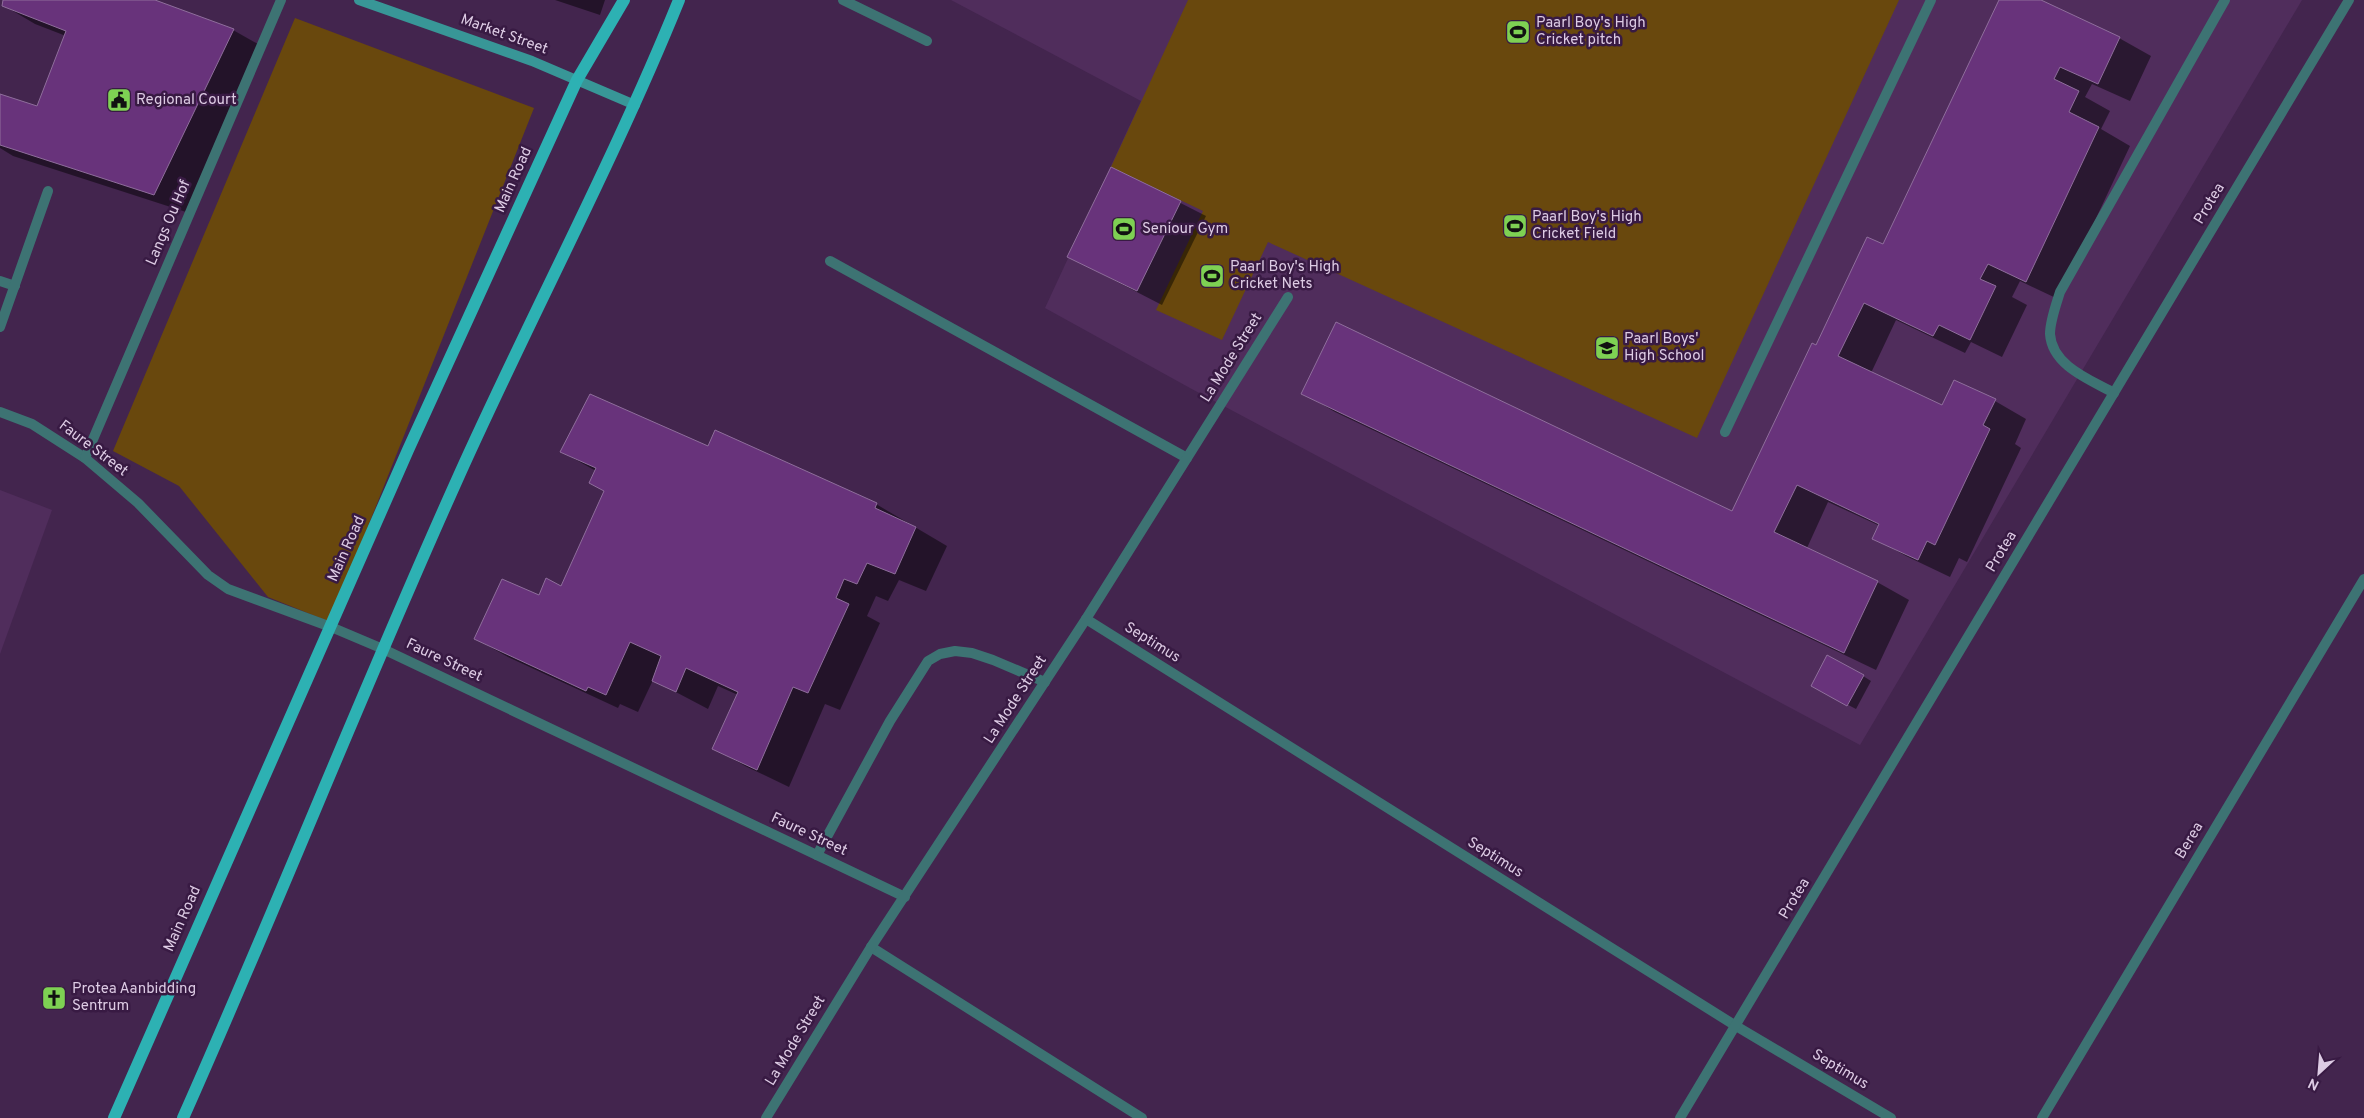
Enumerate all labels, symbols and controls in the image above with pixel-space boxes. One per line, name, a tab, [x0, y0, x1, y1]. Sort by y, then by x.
street label: Market Street	[458, 10, 550, 60]
place label: Paarl Boy's High Cricket pitch	[1536, 14, 1646, 50]
sports icon: Paarl Boy's High Cricket pitch	[1505, 19, 1531, 45]
public building icon: Regional Court	[106, 87, 132, 113]
place label: Regional Court	[136, 91, 237, 110]
street label: Main Road	[491, 144, 537, 216]
street label: Langs Ou Hof	[143, 177, 195, 269]
street label: Protea	[2190, 180, 2230, 228]
place label: Paarl Boy's High Cricket Field	[1532, 208, 1642, 244]
sports icon: Paarl Boy's High Cricket Field	[1502, 213, 1528, 239]
sports icon: Seniour Gym	[1111, 216, 1137, 242]
place label: Seniour Gym	[1142, 220, 1228, 239]
place label: Paarl Boy's High Cricket Nets	[1230, 258, 1340, 294]
sports icon: Paarl Boy's High Cricket Nets	[1199, 263, 1225, 289]
street label: La Mode Street	[1197, 310, 1267, 406]
place label: Paarl Boys' High School	[1624, 330, 1705, 366]
school or university icon: Paarl Boys' High School	[1594, 335, 1620, 361]
street label: Faure Street	[55, 417, 131, 481]
street label: Main Road	[324, 513, 370, 585]
street label: Protea	[1982, 528, 2022, 576]
street label: Septimus	[1120, 618, 1184, 668]
street label: Faure Street	[403, 635, 485, 687]
street label: La Mode Street	[980, 652, 1052, 748]
street label: Faure Street	[768, 809, 850, 861]
street label: Berea	[2172, 819, 2208, 863]
street label: Septimus	[1463, 833, 1527, 883]
street label: Protea	[1775, 875, 1815, 923]
street label: Main Road	[160, 883, 206, 955]
place label: Protea Aanbidding Sentrum	[72, 980, 196, 1016]
church icon: Protea Aanbidding Sentrum	[41, 985, 67, 1011]
street label: La Mode Street	[762, 992, 830, 1090]
street label: Septimus	[1808, 1046, 1872, 1094]
north arrow	[2294, 1048, 2344, 1098]
text: N	[2306, 1073, 2322, 1093]

